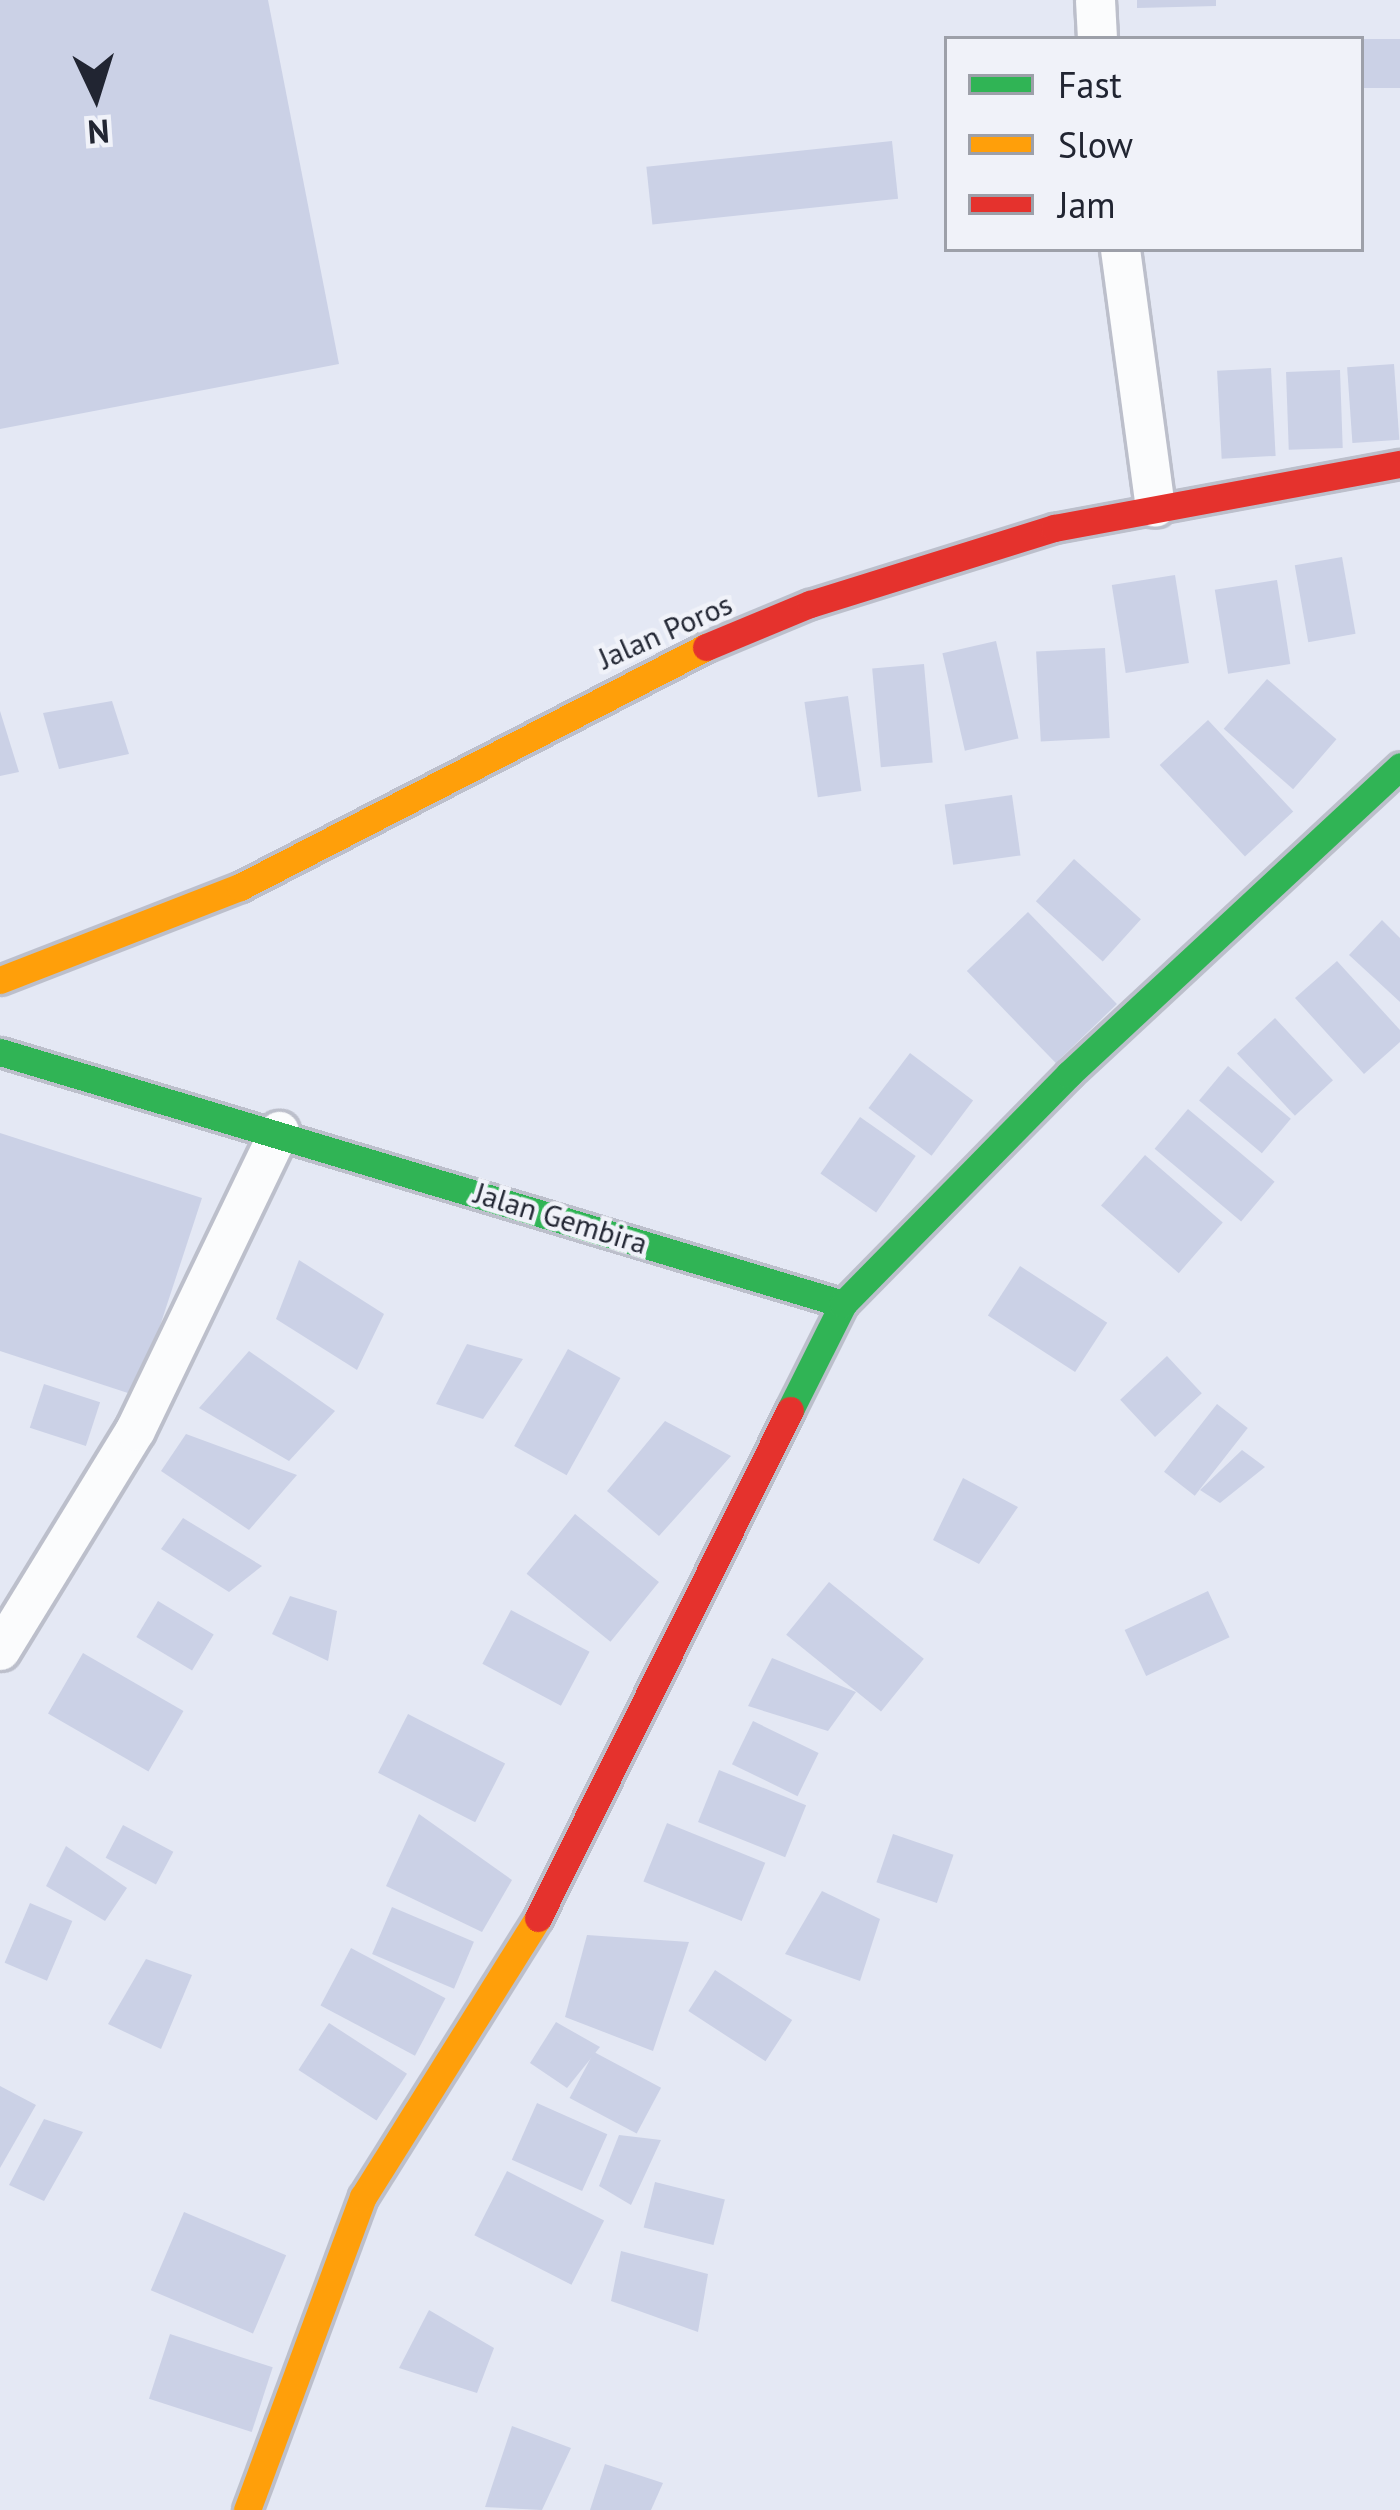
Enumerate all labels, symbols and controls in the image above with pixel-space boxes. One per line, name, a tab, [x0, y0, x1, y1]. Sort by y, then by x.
north arrow	[36, 36, 156, 156]
legend	[944, 36, 1364, 252]
text: Fast	[1058, 61, 1122, 108]
text: N	[86, 110, 111, 155]
text: Slow	[1058, 121, 1133, 168]
text: Jam	[1058, 181, 1116, 228]
street label: Jalan Poros	[593, 586, 737, 676]
street label: Jalan Gembira	[470, 1175, 652, 1261]

